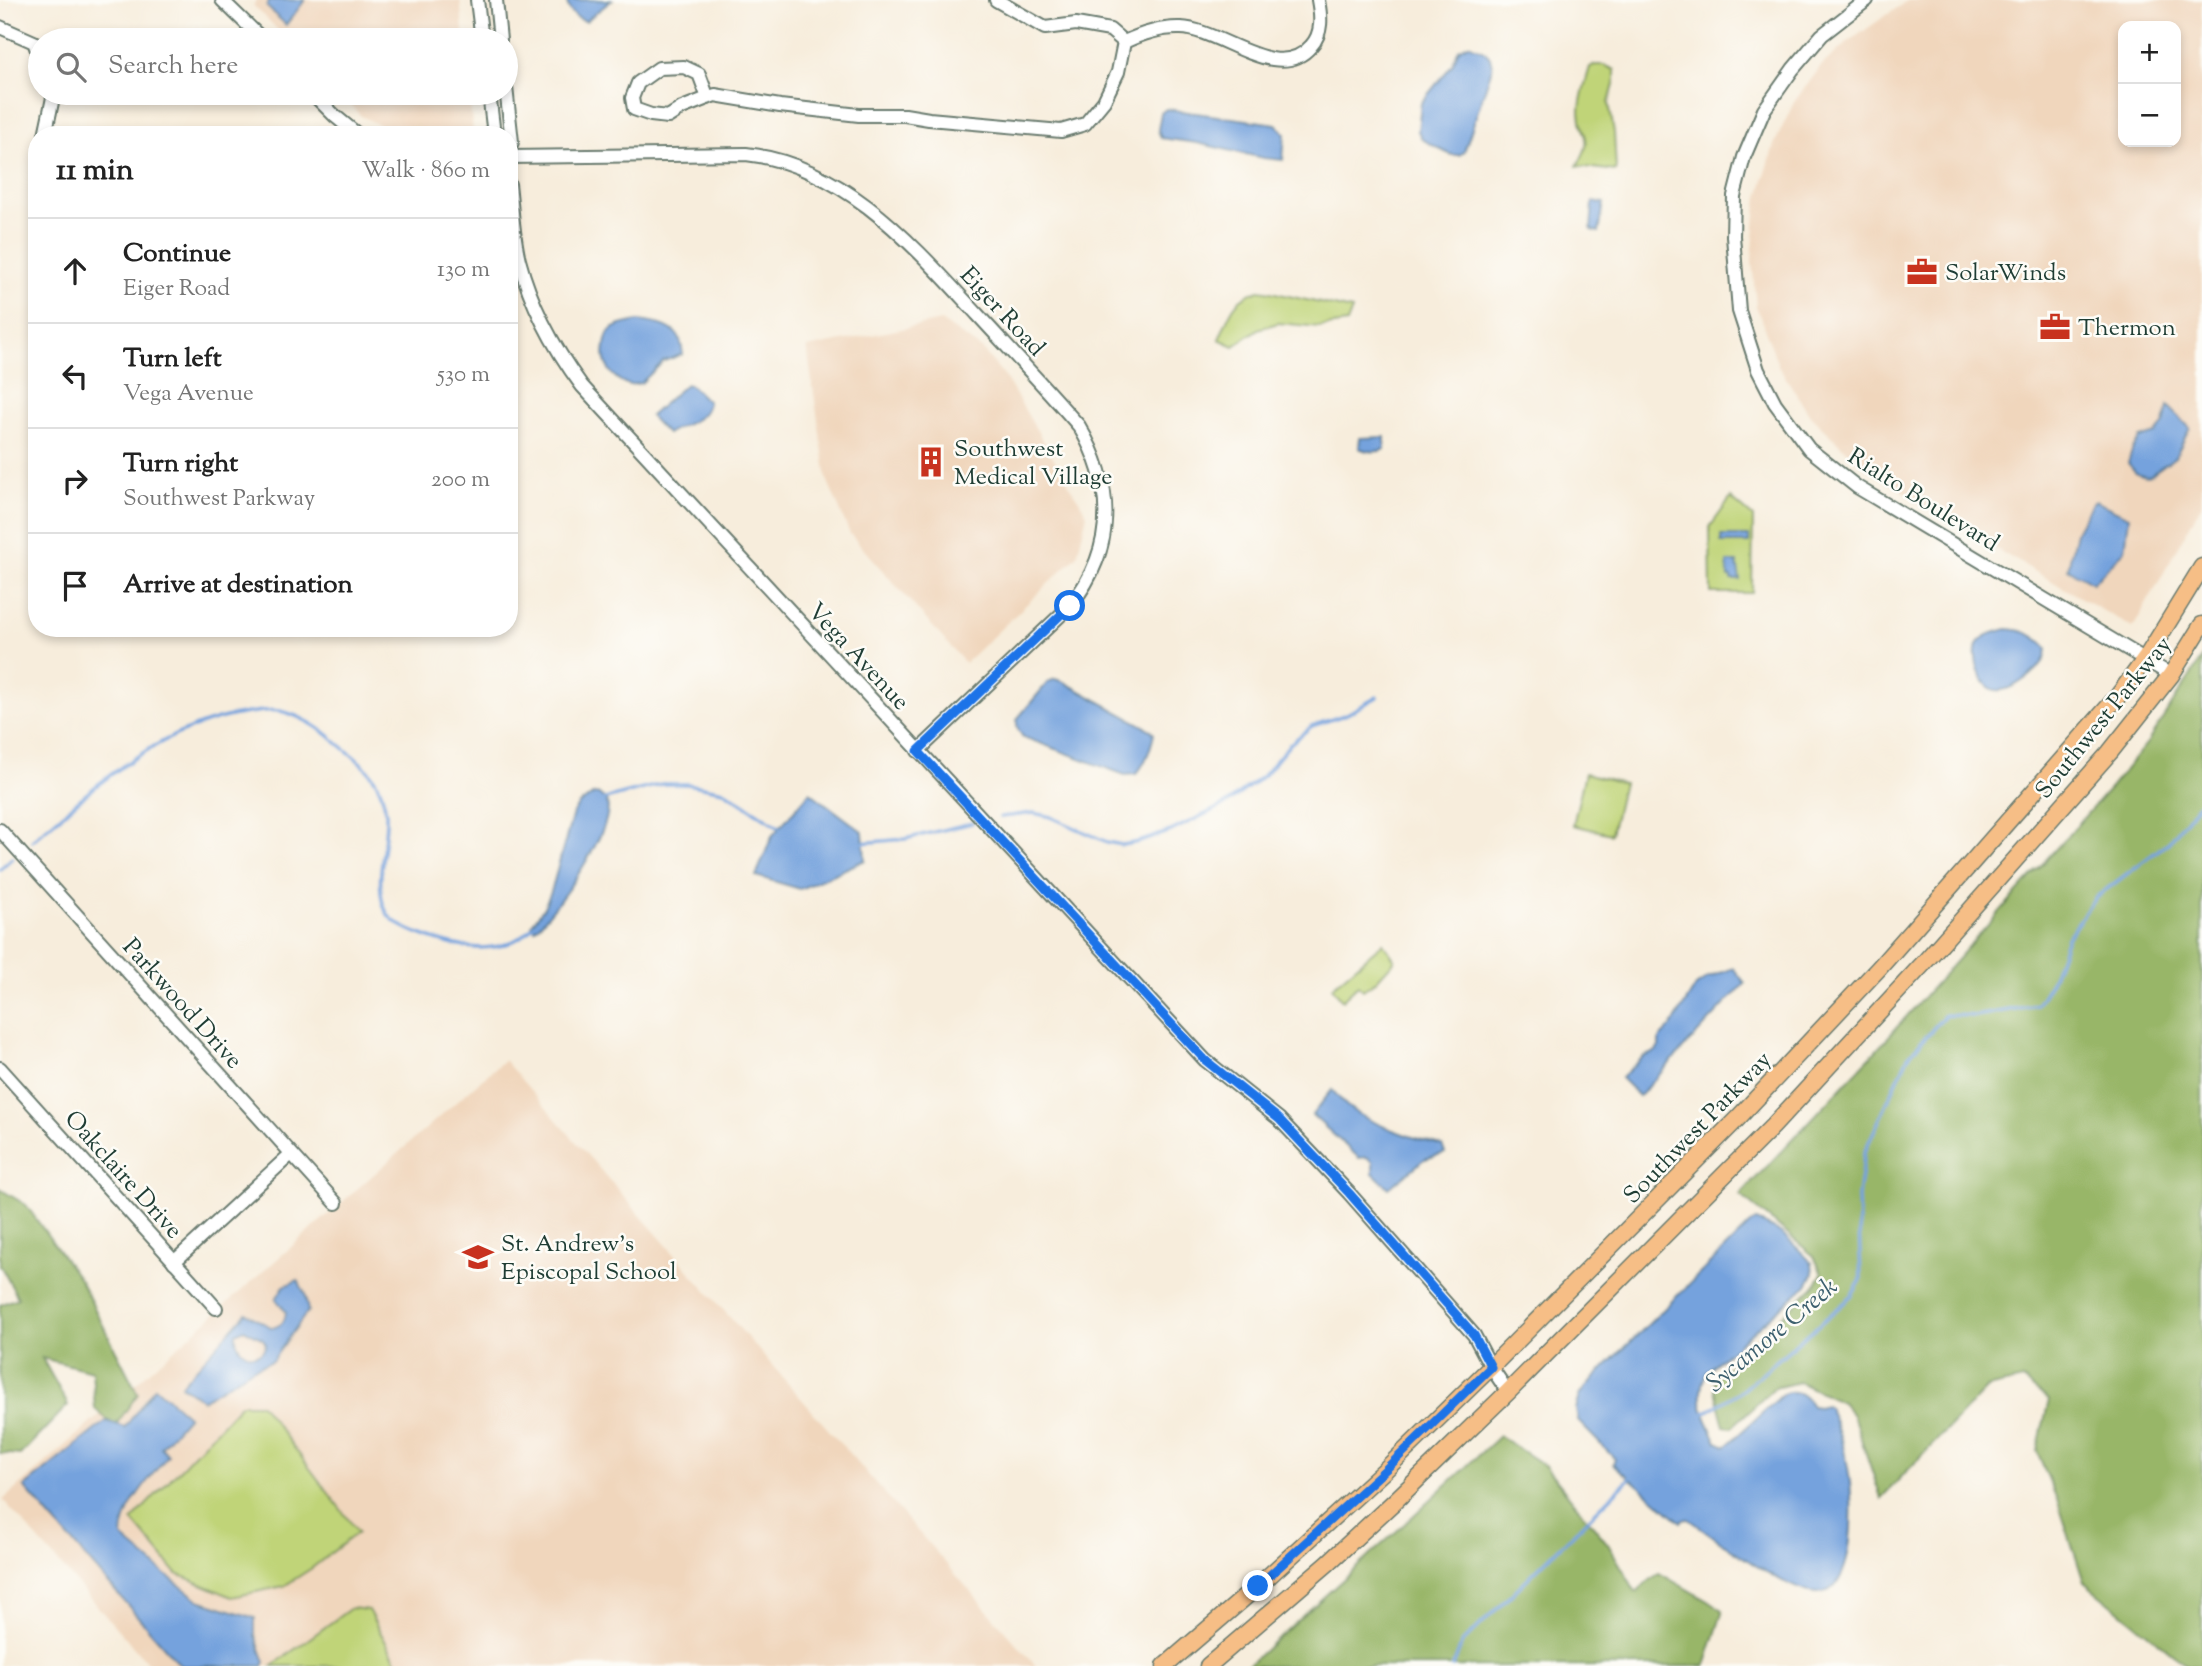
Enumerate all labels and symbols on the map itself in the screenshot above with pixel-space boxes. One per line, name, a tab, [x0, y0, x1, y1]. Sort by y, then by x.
office icon: SolarWinds	[1905, 255, 1939, 289]
place label: SolarWinds	[1945, 257, 2066, 291]
street label: Eiger Road	[951, 260, 1052, 365]
office icon: Thermon	[2038, 310, 2072, 344]
place label: Thermon	[2078, 312, 2176, 346]
place label: Southwest Medical Village	[954, 433, 1113, 495]
street label: Rialto Boulevard	[1840, 440, 2006, 561]
building icon: Southwest Medical Village	[914, 445, 948, 479]
route start	[1054, 590, 1085, 621]
street label: Vega Avenue	[799, 596, 916, 719]
street label: Southwest Parkway	[2028, 630, 2181, 807]
street label: Parkwood Drive	[114, 932, 249, 1077]
street label: Southwest Parkway	[1617, 1044, 1780, 1212]
street label: Oakclaire Drive	[56, 1104, 189, 1247]
place label: St. Andrew's Episcopal School	[501, 1228, 677, 1290]
school or university icon: St. Andrew's Episcopal School	[461, 1240, 495, 1274]
water label: Sycamore Creek	[1699, 1270, 1847, 1402]
route end	[1242, 1570, 1273, 1601]

